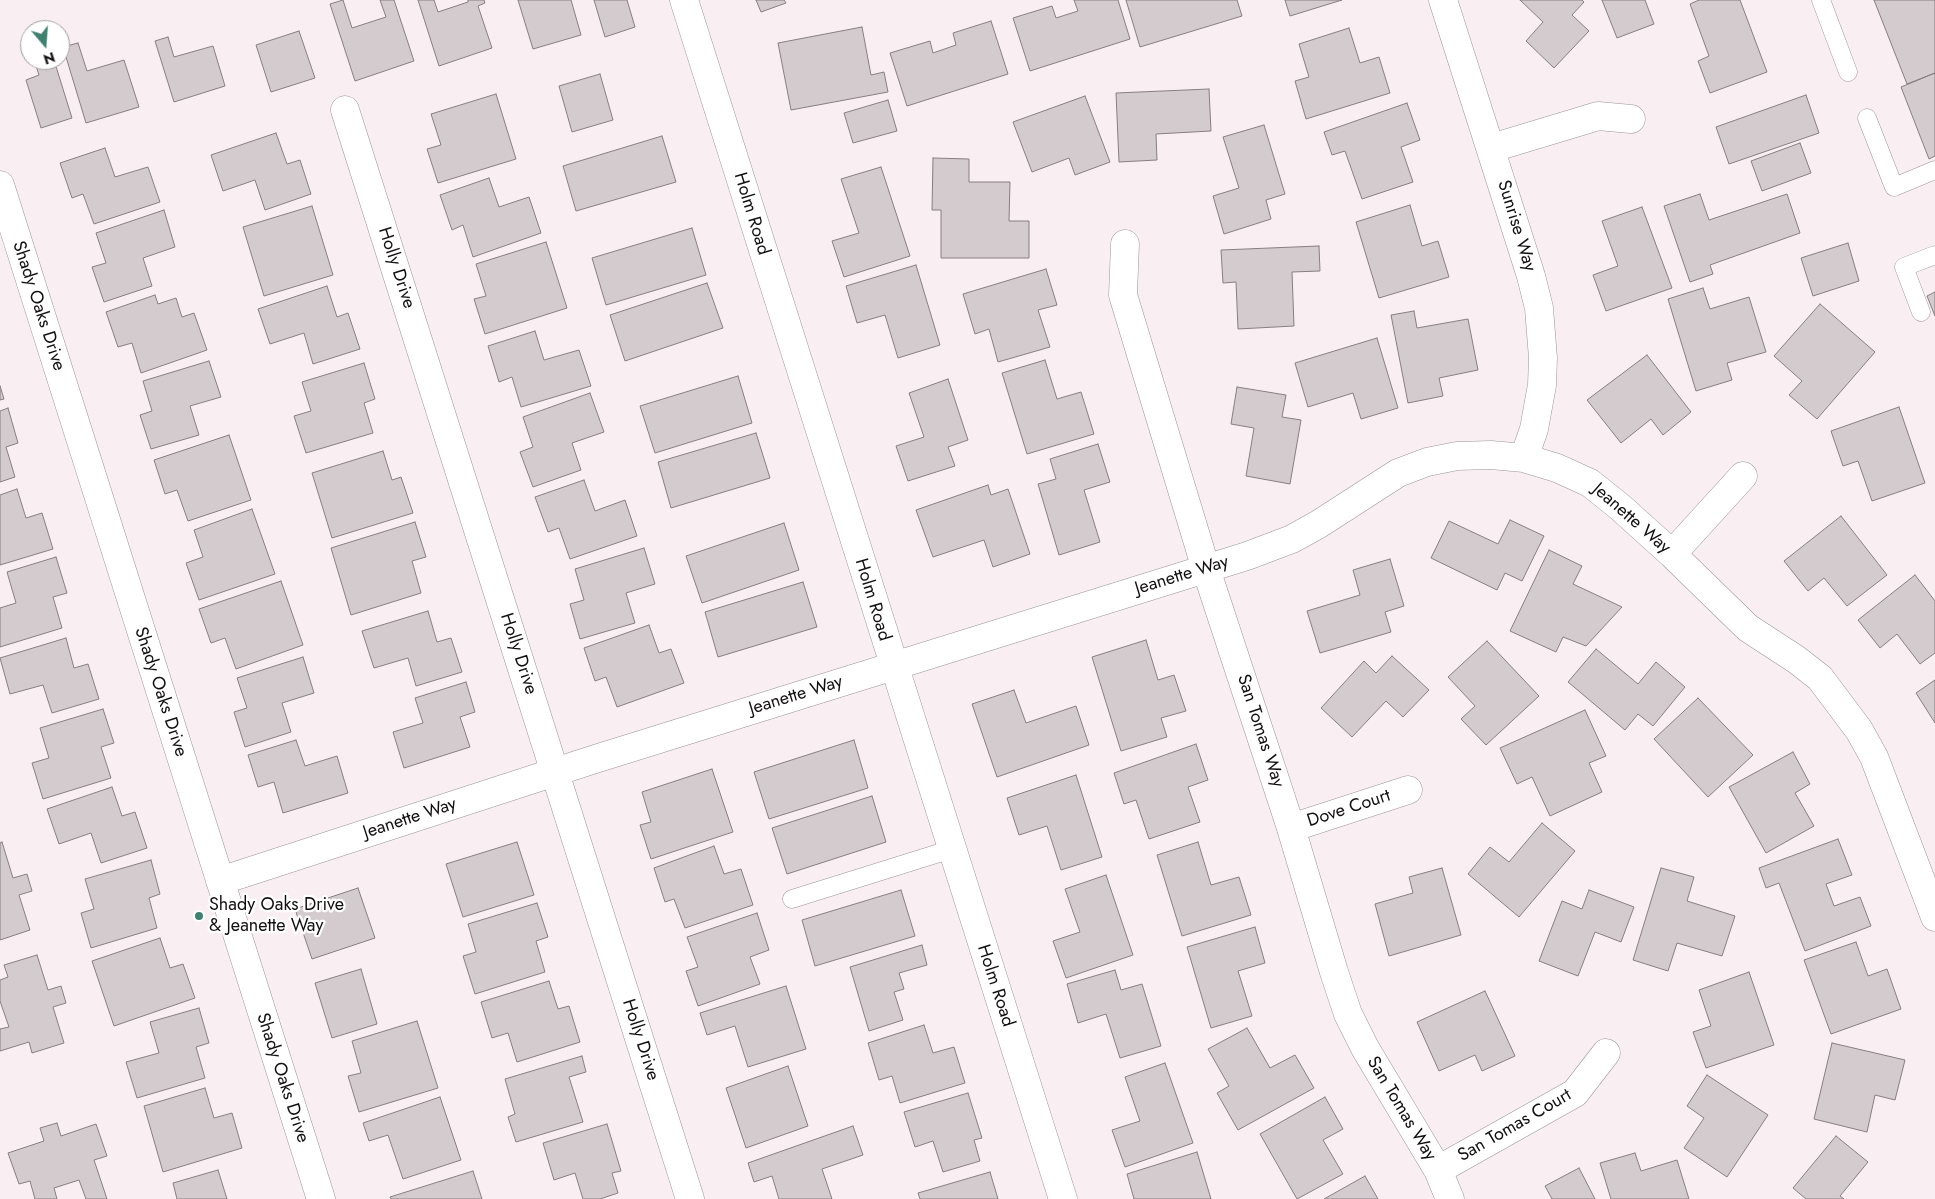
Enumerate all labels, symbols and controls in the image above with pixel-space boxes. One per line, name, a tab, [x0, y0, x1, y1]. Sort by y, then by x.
north arrow	[20, 20, 70, 70]
text: N	[41, 47, 58, 70]
street label: Holm Road	[728, 170, 774, 258]
street label: Sunrise Way	[1492, 178, 1540, 274]
street label: Holly Drive	[373, 225, 419, 311]
street label: Shady Oaks Drive	[7, 238, 69, 374]
street label: Jeanette Way	[1587, 479, 1675, 559]
street label: Jeanette Way	[1133, 552, 1231, 600]
street label: Holm Road	[849, 556, 895, 644]
street label: Holly Drive	[495, 611, 541, 697]
street label: Shady Oaks Drive	[129, 624, 191, 760]
street label: Jeanette Way	[747, 672, 845, 720]
street label: San Tomas Way	[1232, 672, 1288, 790]
street label: Dove Court	[1305, 785, 1393, 833]
street label: Jeanette Way	[361, 794, 459, 844]
place label: Shady Oaks Drive & Jeanette Way	[209, 895, 344, 938]
marker: Shady Oaks Drive & Jeanette Way	[193, 910, 205, 922]
street label: Holm Road	[972, 942, 1018, 1030]
street label: Holly Drive	[617, 997, 663, 1083]
street label: Shady Oaks Drive	[251, 1010, 313, 1146]
street label: San Tomas Way	[1361, 1053, 1441, 1165]
street label: San Tomas Court	[1455, 1085, 1575, 1167]

